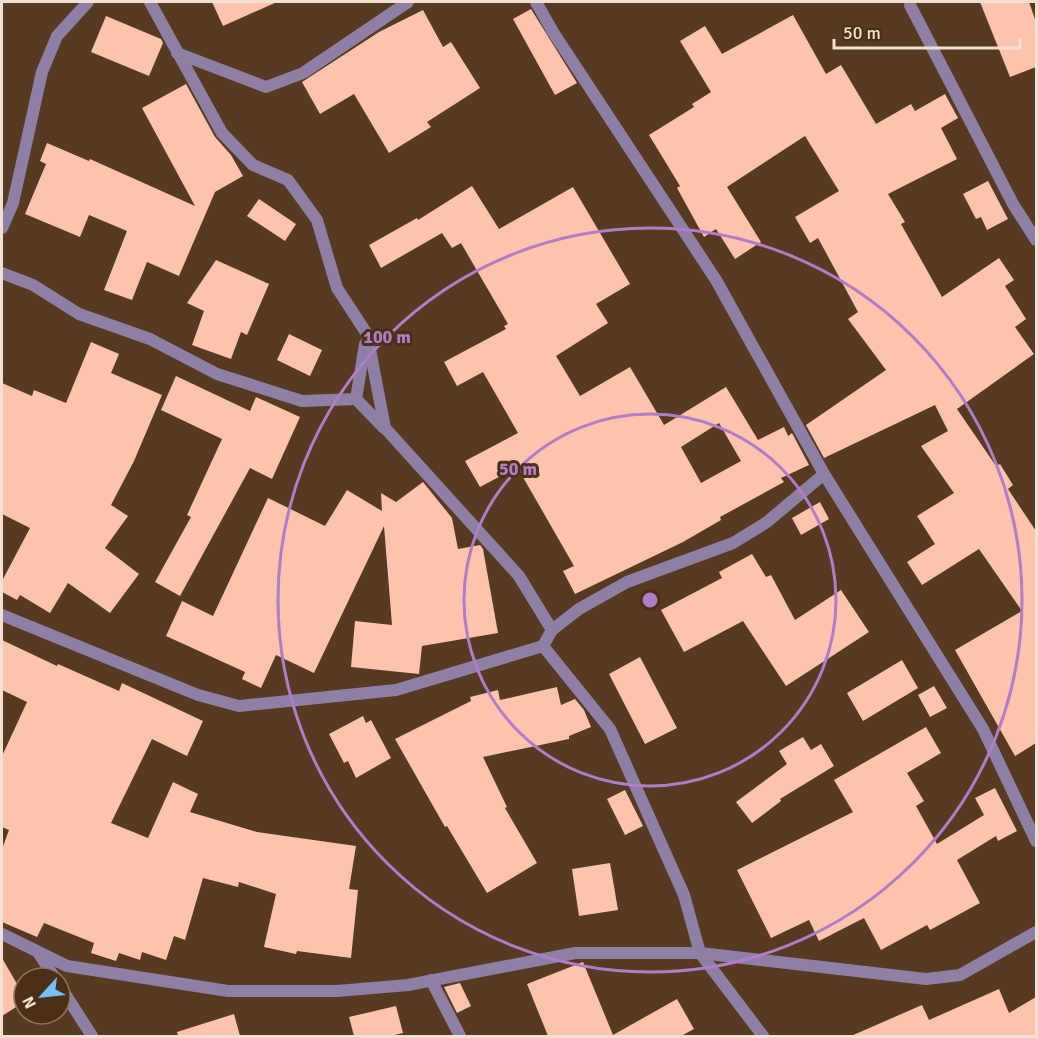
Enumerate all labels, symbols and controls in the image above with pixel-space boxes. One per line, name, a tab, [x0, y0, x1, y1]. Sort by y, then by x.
scale bar	[834, 12, 1020, 50]
text: 50 m	[843, 22, 881, 44]
text: 100 m	[363, 326, 411, 348]
text: 50 m	[499, 458, 537, 480]
centre of rings	[640, 590, 660, 610]
north arrow	[12, 966, 72, 1026]
text: N	[18, 993, 41, 1012]

